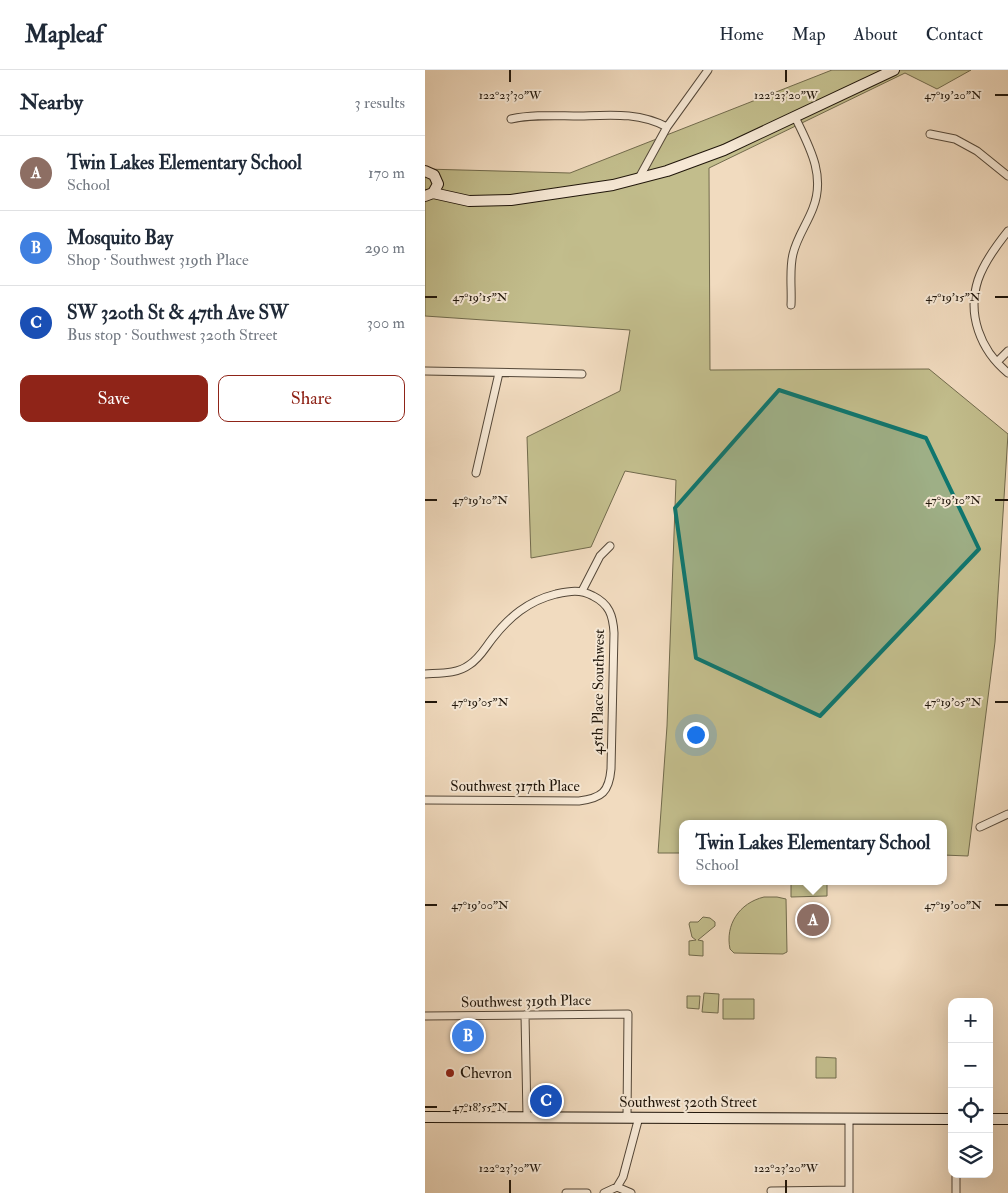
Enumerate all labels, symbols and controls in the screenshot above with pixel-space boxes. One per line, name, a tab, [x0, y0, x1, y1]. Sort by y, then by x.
text: Mapleaf	[25, 19, 104, 50]
text: Home	[719, 23, 764, 46]
text: Map	[792, 23, 826, 46]
text: About	[854, 23, 898, 46]
text: Contact	[926, 23, 983, 46]
text: 122°23'30"W	[479, 88, 542, 103]
text: 122°23'20"W	[754, 88, 819, 103]
text: 47°19'20"N	[924, 88, 982, 103]
text: Nearby	[20, 89, 83, 116]
text: 3 results	[354, 93, 405, 113]
text: Twin Lakes Elementary School	[67, 151, 302, 175]
text: A	[31, 163, 41, 183]
text: 170 m	[368, 163, 405, 183]
text: School	[67, 175, 110, 195]
text: Mosquito Bay	[67, 226, 173, 250]
text: B	[31, 238, 41, 258]
text: 290 m	[365, 238, 405, 258]
text: Shop · Southwest 319th Place	[67, 250, 249, 270]
text: 47°19'15"N	[453, 290, 508, 305]
text: 47°19'15"N	[926, 290, 981, 305]
text: SW 320th St & 47th Ave SW	[67, 301, 288, 325]
text: C	[30, 313, 42, 333]
text: 300 m	[367, 313, 405, 333]
text: Bus stop · Southwest 320th Street	[67, 325, 278, 345]
button: Save	[20, 375, 208, 422]
button: Share	[218, 375, 405, 422]
text: 47°19'10"N	[452, 493, 508, 508]
text: 47°19'10"N	[925, 493, 981, 508]
street label: 45th Place Southwest	[588, 629, 609, 755]
text: 47°19'05"N	[452, 695, 509, 710]
text: 47°19'05"N	[925, 695, 982, 710]
your location	[683, 722, 709, 748]
street label: Southwest 317th Place	[450, 777, 580, 796]
popup	[679, 820, 947, 885]
text: Twin Lakes Elementary School	[696, 831, 930, 855]
text: School	[696, 855, 739, 875]
text: 47°19'00"N	[451, 898, 509, 913]
text: 47°19'00"N	[924, 898, 982, 913]
pin: A	[797, 901, 829, 939]
street label: Southwest 319th Place	[461, 991, 591, 1012]
map controls	[948, 998, 993, 1178]
button: +	[948, 998, 993, 1043]
pin: B	[452, 1017, 484, 1055]
button: −	[948, 1043, 993, 1088]
place label: Chevron	[460, 1064, 512, 1083]
marker: Chevron	[444, 1067, 456, 1079]
pin: C	[530, 1082, 562, 1120]
button: locate	[948, 1088, 993, 1133]
street label: Southwest 320th Street	[619, 1093, 757, 1112]
text: 47°18'55"N	[452, 1100, 508, 1115]
button: layers	[948, 1133, 993, 1178]
text: 122°23'30"W	[479, 1161, 542, 1176]
text: 122°23'20"W	[754, 1161, 819, 1176]

